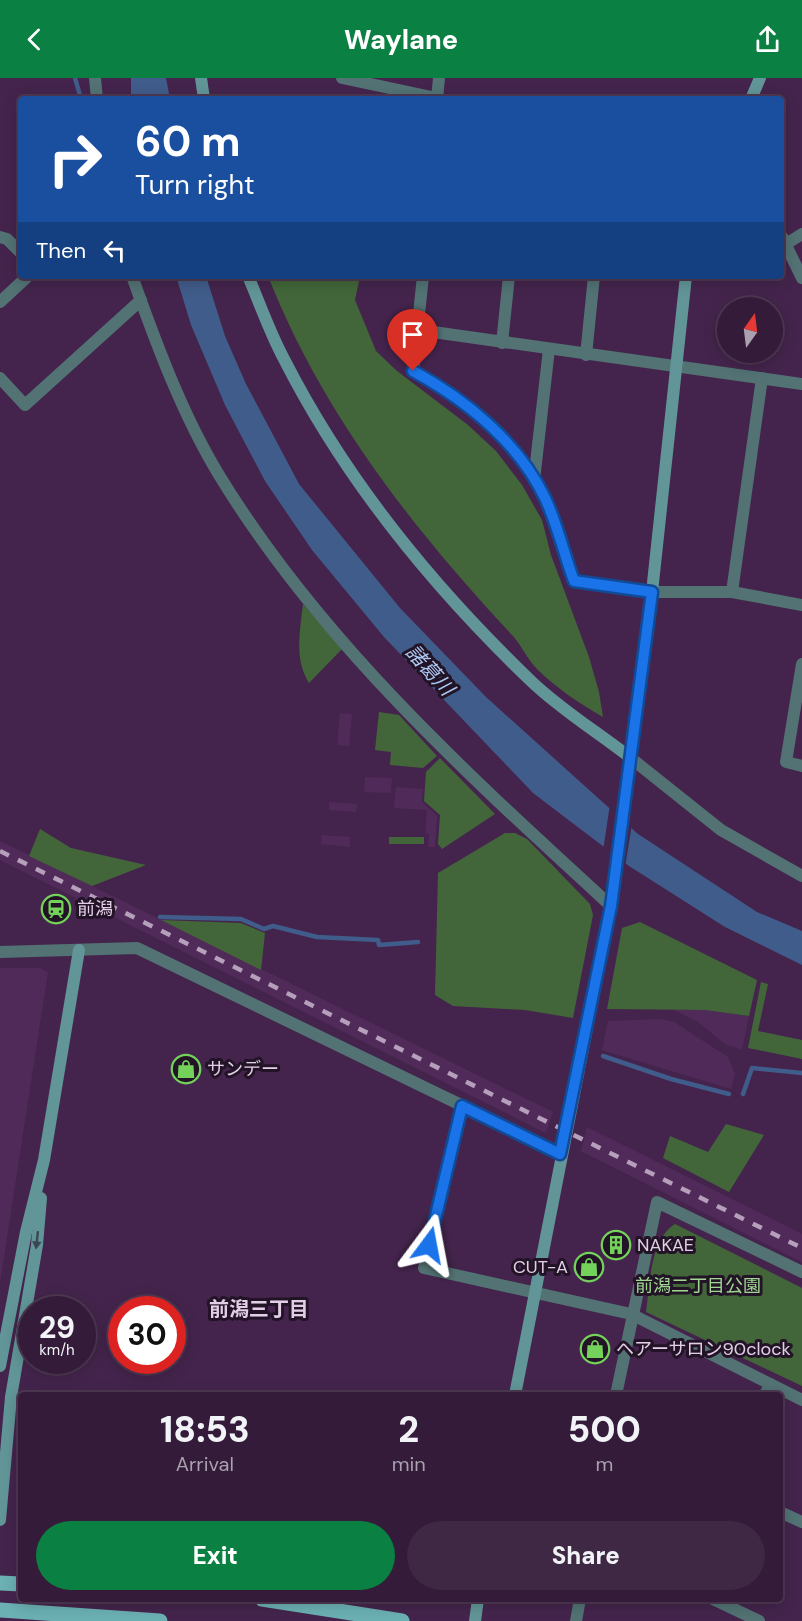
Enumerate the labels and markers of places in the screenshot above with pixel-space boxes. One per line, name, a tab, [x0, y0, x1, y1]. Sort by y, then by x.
pin	[387, 309, 438, 371]
station icon: 前潟	[40, 893, 72, 925]
place label: 前潟	[77, 897, 113, 921]
shop icon: サンデー	[170, 1053, 202, 1085]
place label: サンデー	[207, 1057, 279, 1081]
building icon: NAKAE	[600, 1229, 632, 1261]
place label: NAKAE	[637, 1233, 694, 1257]
shop icon: CUT-A	[573, 1251, 605, 1283]
place label: CUT-A	[513, 1255, 568, 1279]
shop icon: ヘアーサロン90clock	[579, 1333, 611, 1365]
place label: ヘアーサロン90clock	[616, 1337, 791, 1361]

